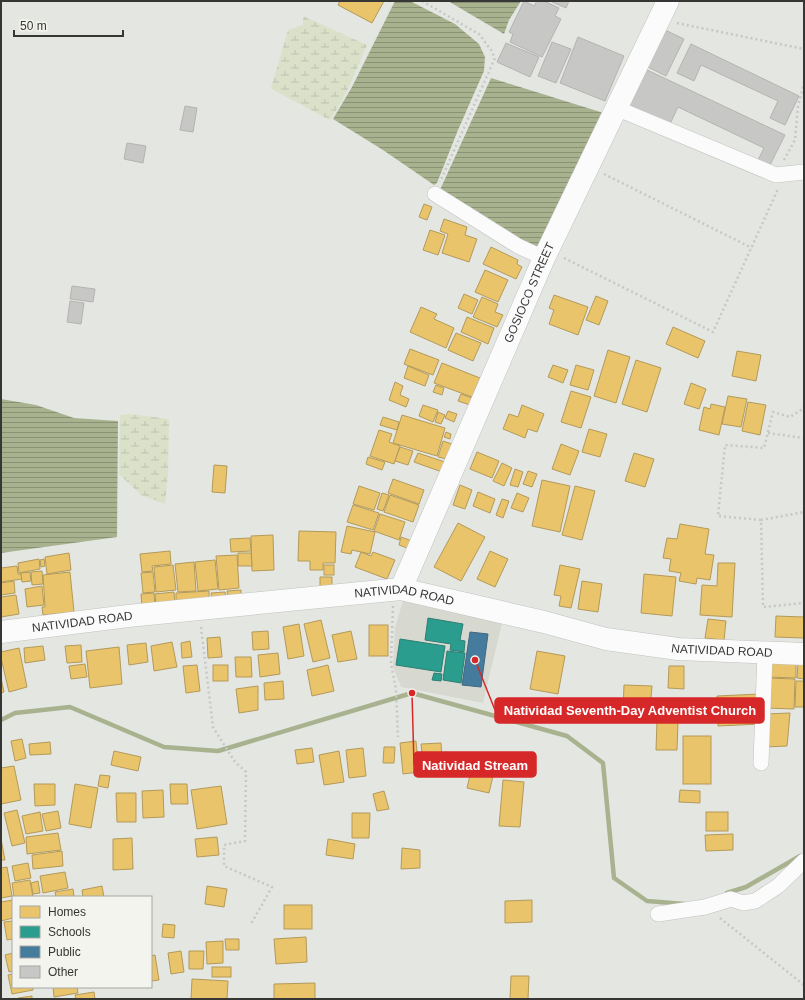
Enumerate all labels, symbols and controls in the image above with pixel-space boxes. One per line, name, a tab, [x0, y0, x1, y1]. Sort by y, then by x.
scale bar	[14, 12, 123, 38]
text: 50 m	[20, 19, 47, 33]
street label: GOSIOCO STREET	[501, 239, 558, 345]
street label: NATIVIDAD ROAD	[354, 582, 456, 608]
street label: NATIVIDAD ROAD	[31, 609, 134, 635]
street label: NATIVIDAD ROAD	[670, 641, 773, 660]
callout: Natividad Seventh-Day Adventist Church	[495, 698, 764, 723]
text: Natividad Seventh-Day Adventist Church	[504, 703, 756, 718]
callout: Natividad Stream	[414, 752, 536, 777]
text: Natividad Stream	[422, 758, 528, 773]
legend	[12, 896, 152, 988]
text: Homes	[48, 905, 86, 919]
text: Schools	[48, 925, 91, 939]
text: Public	[48, 945, 81, 959]
text: Other	[48, 965, 78, 979]

